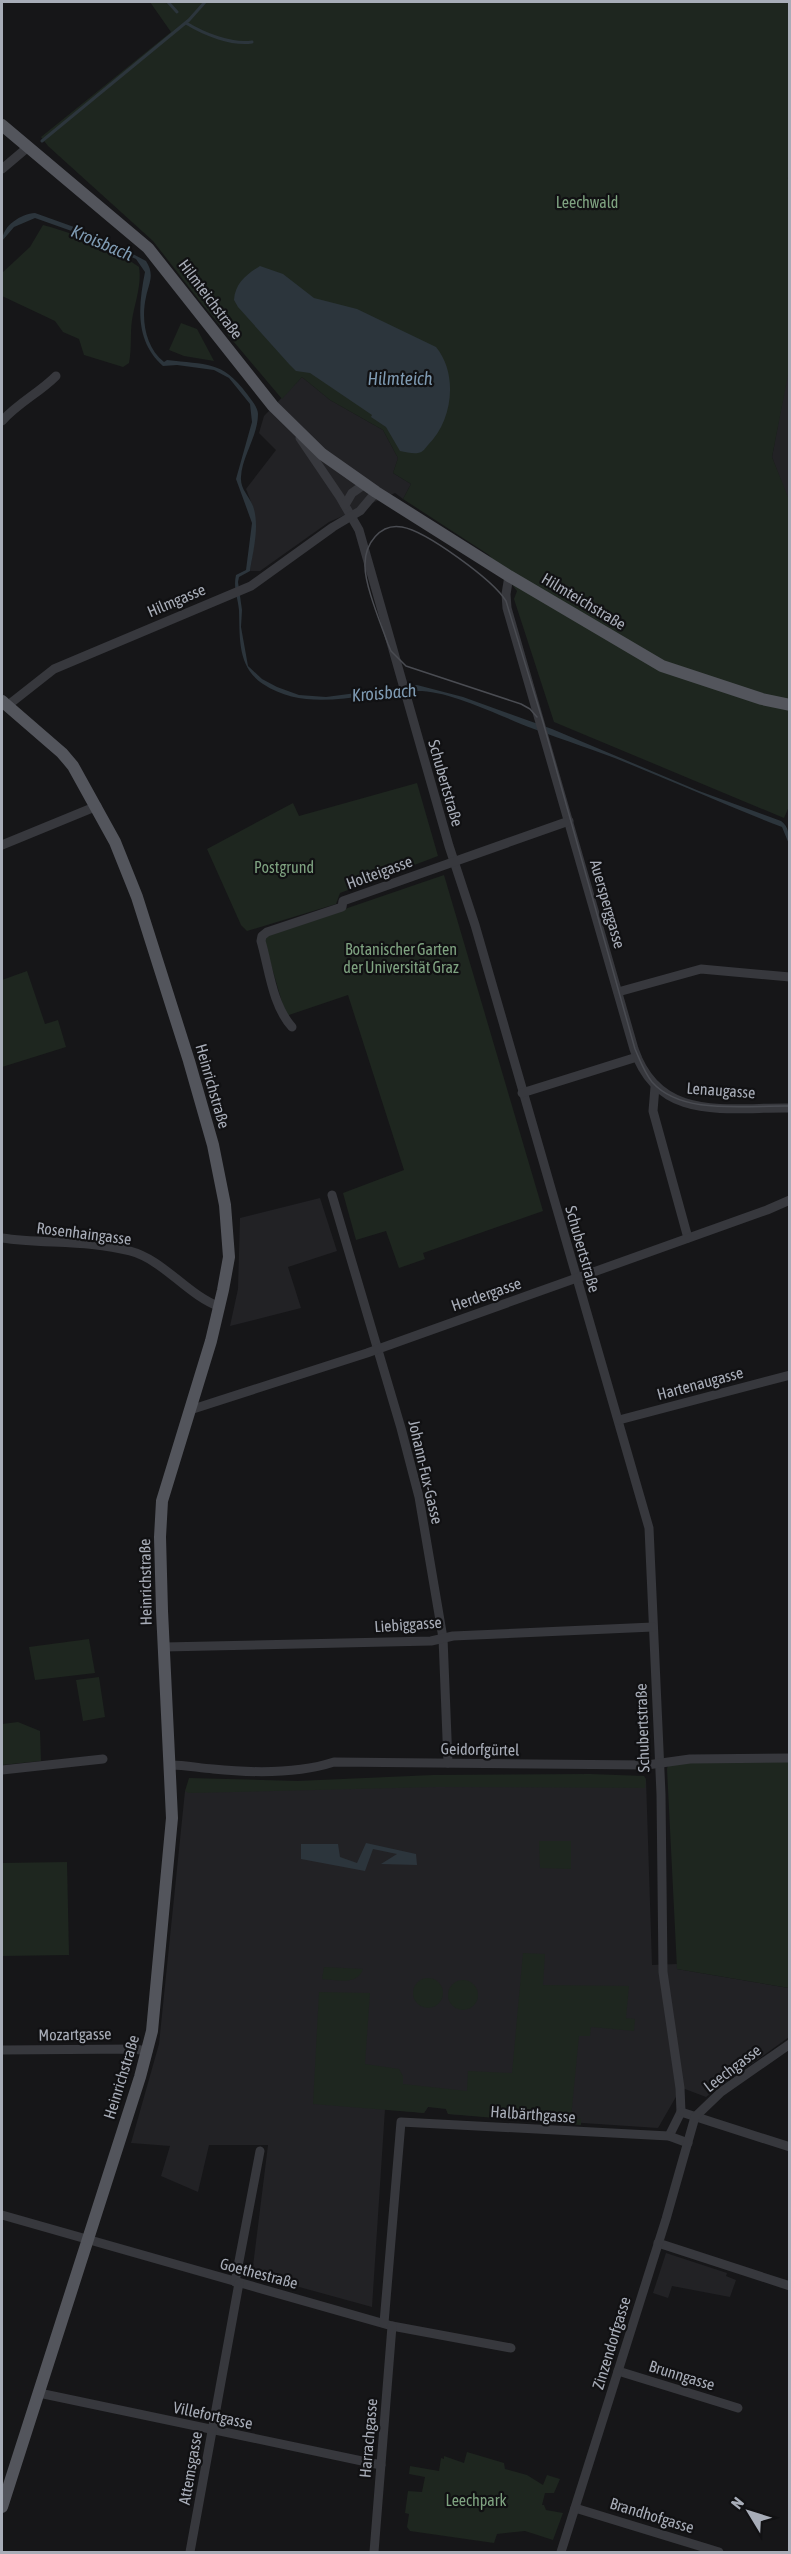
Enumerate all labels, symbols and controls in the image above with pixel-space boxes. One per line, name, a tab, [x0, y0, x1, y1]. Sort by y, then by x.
park label: Leechwald	[556, 193, 618, 211]
water label: Kroisbach	[68, 220, 136, 265]
street label: Hilmteichstraße	[175, 256, 247, 342]
water label: Hilmteich	[367, 368, 433, 389]
street label: Hilmteichstraße	[539, 569, 629, 633]
street label: Hilmgasse	[144, 580, 208, 621]
water label: Kroisbach	[351, 679, 417, 706]
street label: Schubertstraße	[425, 738, 467, 828]
street label: Holteigasse	[343, 852, 415, 893]
park label: Postgrund	[254, 858, 314, 877]
street label: Auersperggasse	[586, 858, 629, 951]
park label: Botanischer Garten der Universität Graz	[343, 940, 459, 976]
street label: Heinrichstraße	[192, 1042, 234, 1130]
street label: Lenaugasse	[686, 1079, 756, 1102]
street label: Schubertstraße	[562, 1204, 604, 1294]
street label: Rosenhaingasse	[35, 1218, 132, 1249]
street label: Herdergasse	[449, 1274, 524, 1315]
street label: Hartenaugasse	[655, 1363, 745, 1404]
street label: Johann-Fux-Gasse	[405, 1418, 447, 1526]
street label: Heinrichstraße	[135, 1538, 155, 1626]
street label: Liebiggasse	[374, 1613, 442, 1636]
street label: Schubertstraße	[631, 1683, 653, 1773]
street label: Geidorfgürtel	[441, 1739, 520, 1760]
street label: Mozartgasse	[38, 2024, 112, 2045]
street label: Heinrichstraße	[100, 2033, 142, 2121]
street label: Leechgasse	[700, 2041, 765, 2096]
street label: Halbärthgasse	[490, 2102, 576, 2127]
street label: Goethestraße	[218, 2254, 300, 2292]
street label: Zinzendorfgasse	[588, 2295, 635, 2392]
street label: Brunngasse	[647, 2356, 717, 2395]
street label: Villefortgasse	[171, 2398, 254, 2433]
street label: Harrachgasse	[356, 2398, 381, 2478]
street label: Attemsgasse	[175, 2430, 206, 2506]
north arrow	[719, 2482, 779, 2542]
park label: Leechpark	[445, 2491, 507, 2510]
text: N	[727, 2493, 747, 2512]
street label: Brandhofgasse	[607, 2494, 696, 2537]

